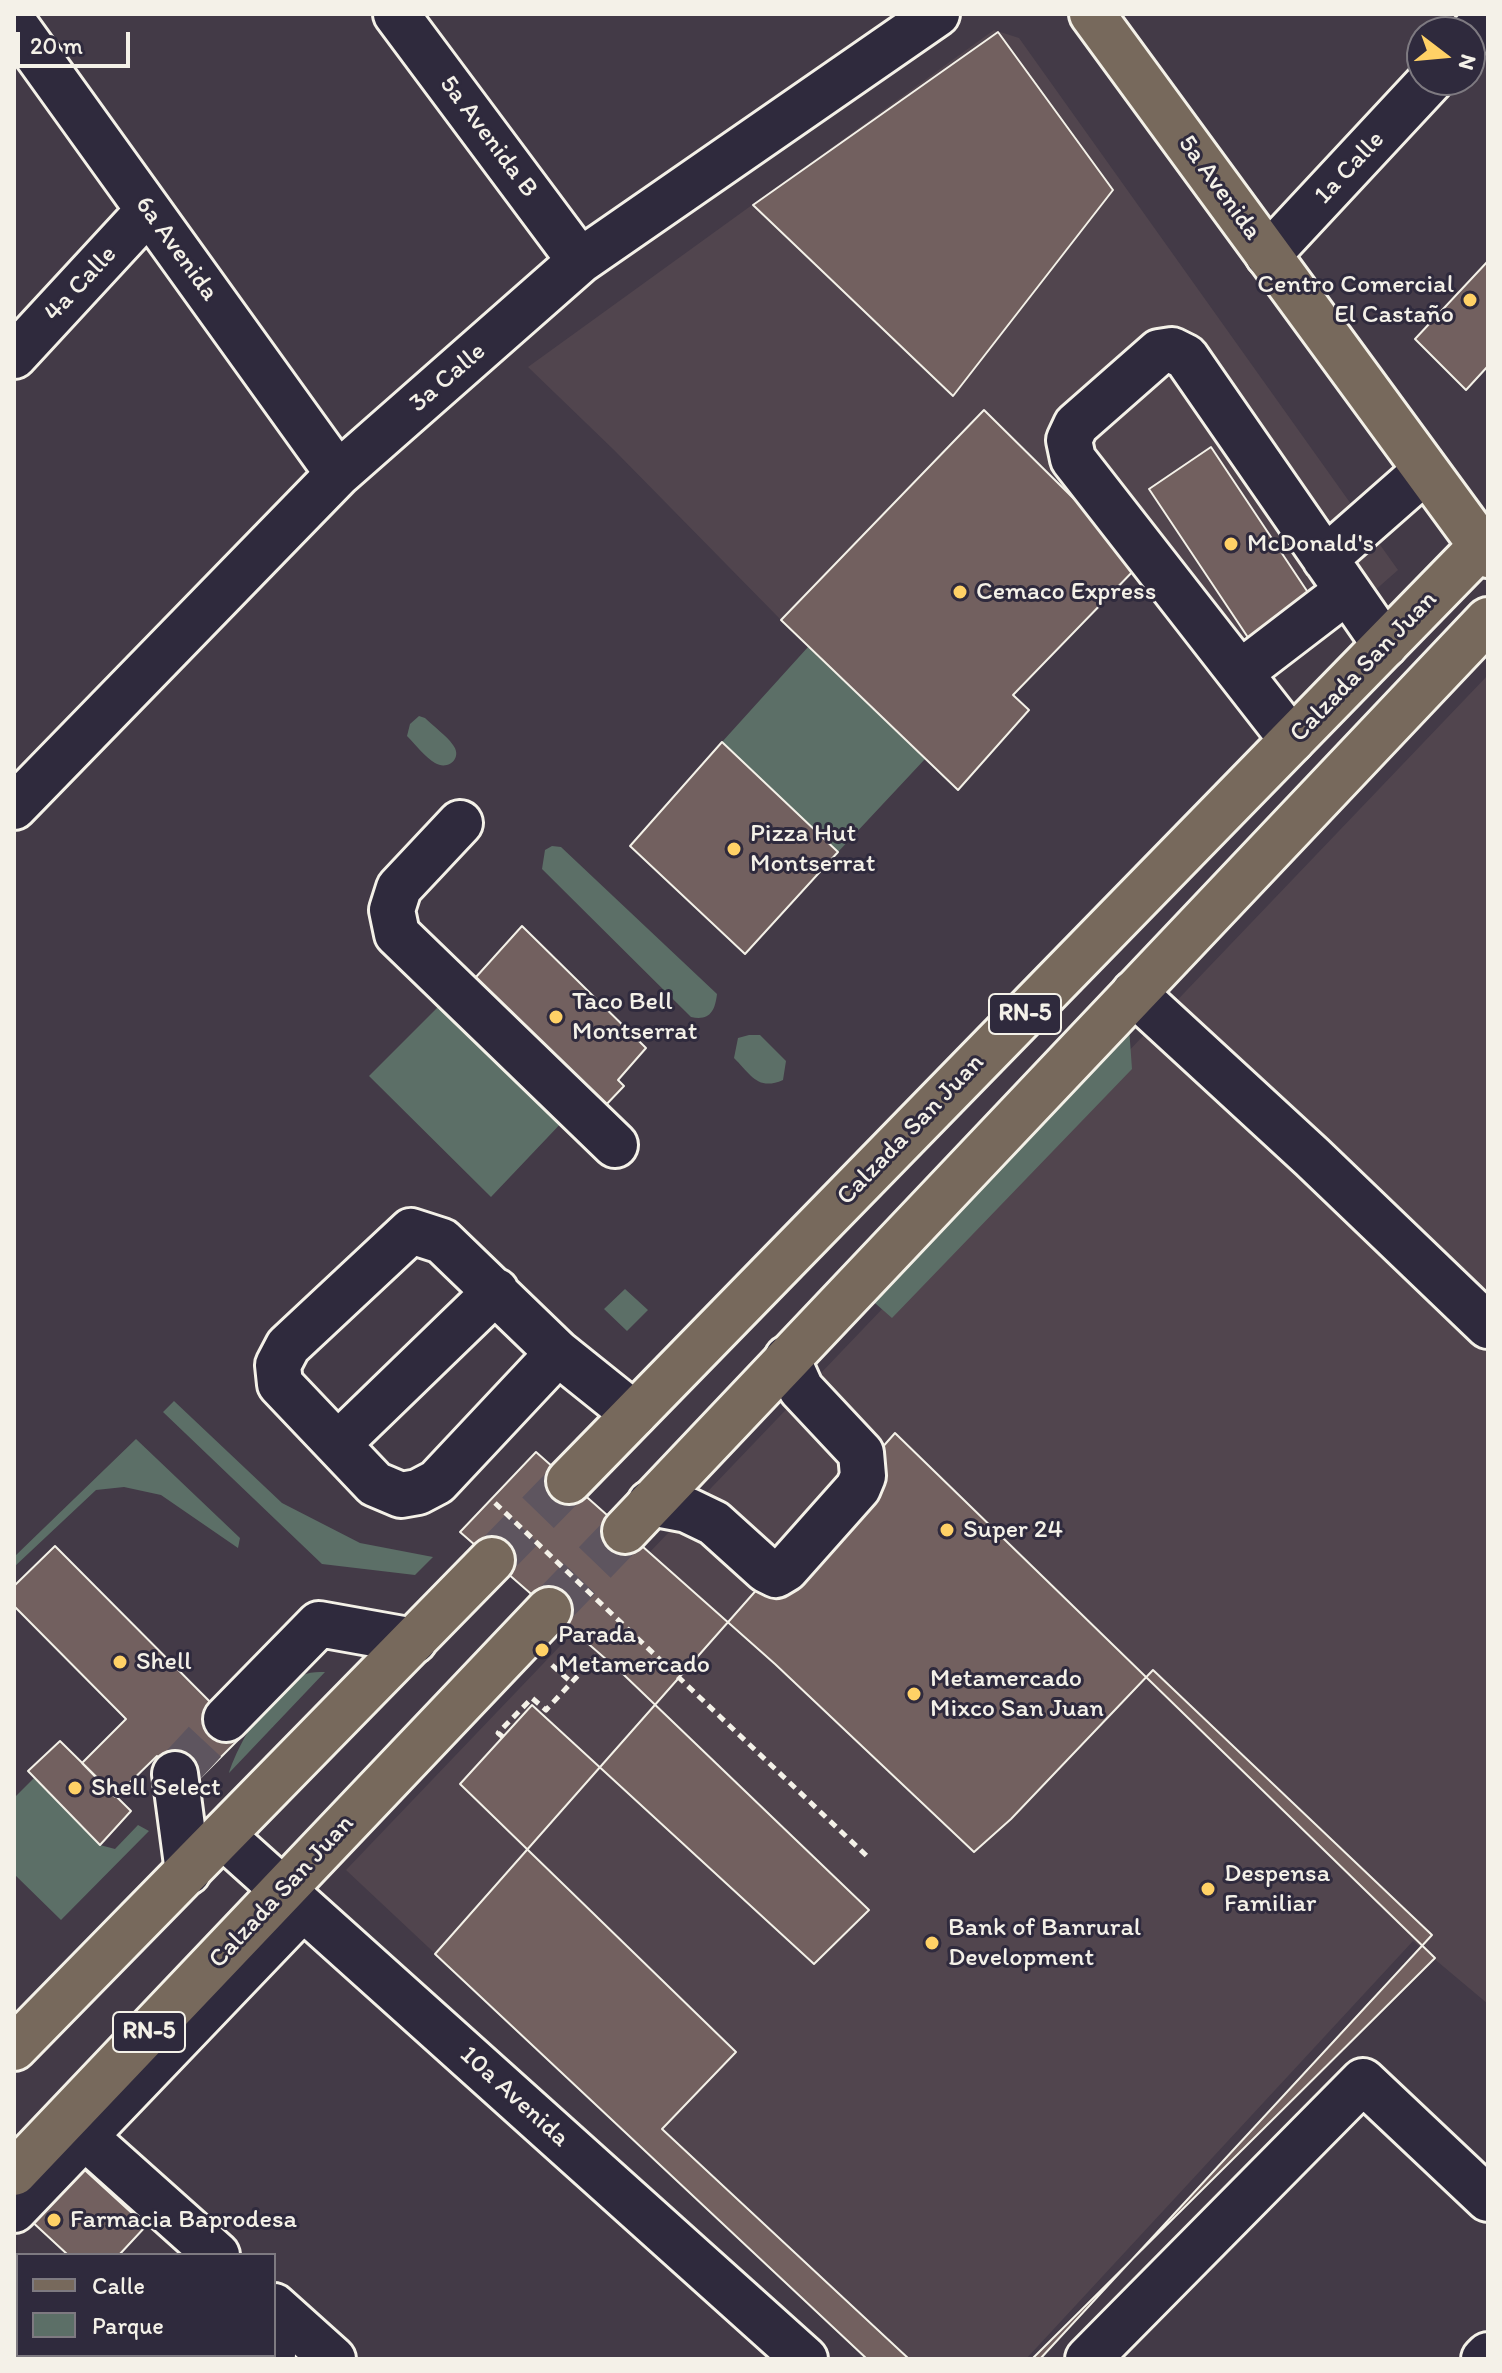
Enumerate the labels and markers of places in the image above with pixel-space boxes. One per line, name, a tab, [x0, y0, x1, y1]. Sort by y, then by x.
place label: Centro Comercial El Castaño	[1257, 269, 1454, 330]
marker: Centro Comercial El Castaño	[1461, 291, 1479, 309]
place label: McDonald's	[1247, 528, 1374, 560]
marker: McDonald's	[1222, 535, 1240, 553]
place label: Cemaco Express	[976, 576, 1156, 608]
marker: Cemaco Express	[951, 583, 969, 601]
place label: Pizza Hut Montserrat	[750, 818, 876, 880]
marker: Pizza Hut Montserrat	[725, 840, 743, 858]
place label: Taco Bell Montserrat	[572, 986, 698, 1048]
marker: Taco Bell Montserrat	[547, 1008, 565, 1026]
place label: Super 24	[963, 1514, 1063, 1546]
marker: Super 24	[938, 1521, 956, 1539]
place label: Parada Metamercado	[558, 1619, 710, 1680]
marker: Parada Metamercado	[533, 1641, 551, 1659]
place label: Shell	[136, 1646, 192, 1678]
marker: Shell	[111, 1653, 129, 1671]
place label: Metamercado Mixco San Juan	[930, 1663, 1104, 1724]
marker: Metamercado Mixco San Juan	[905, 1685, 923, 1703]
place label: Shell Select	[91, 1772, 221, 1804]
marker: Shell Select	[66, 1779, 84, 1797]
place label: Despensa Familiar	[1224, 1858, 1330, 1920]
marker: Despensa Familiar	[1199, 1880, 1217, 1898]
place label: Bank of Banrural Development	[948, 1912, 1141, 1974]
marker: Bank of Banrural Development	[923, 1934, 941, 1952]
place label: Farmacia Baprodesa	[70, 2204, 297, 2236]
marker: Farmacia Baprodesa	[45, 2211, 63, 2229]

